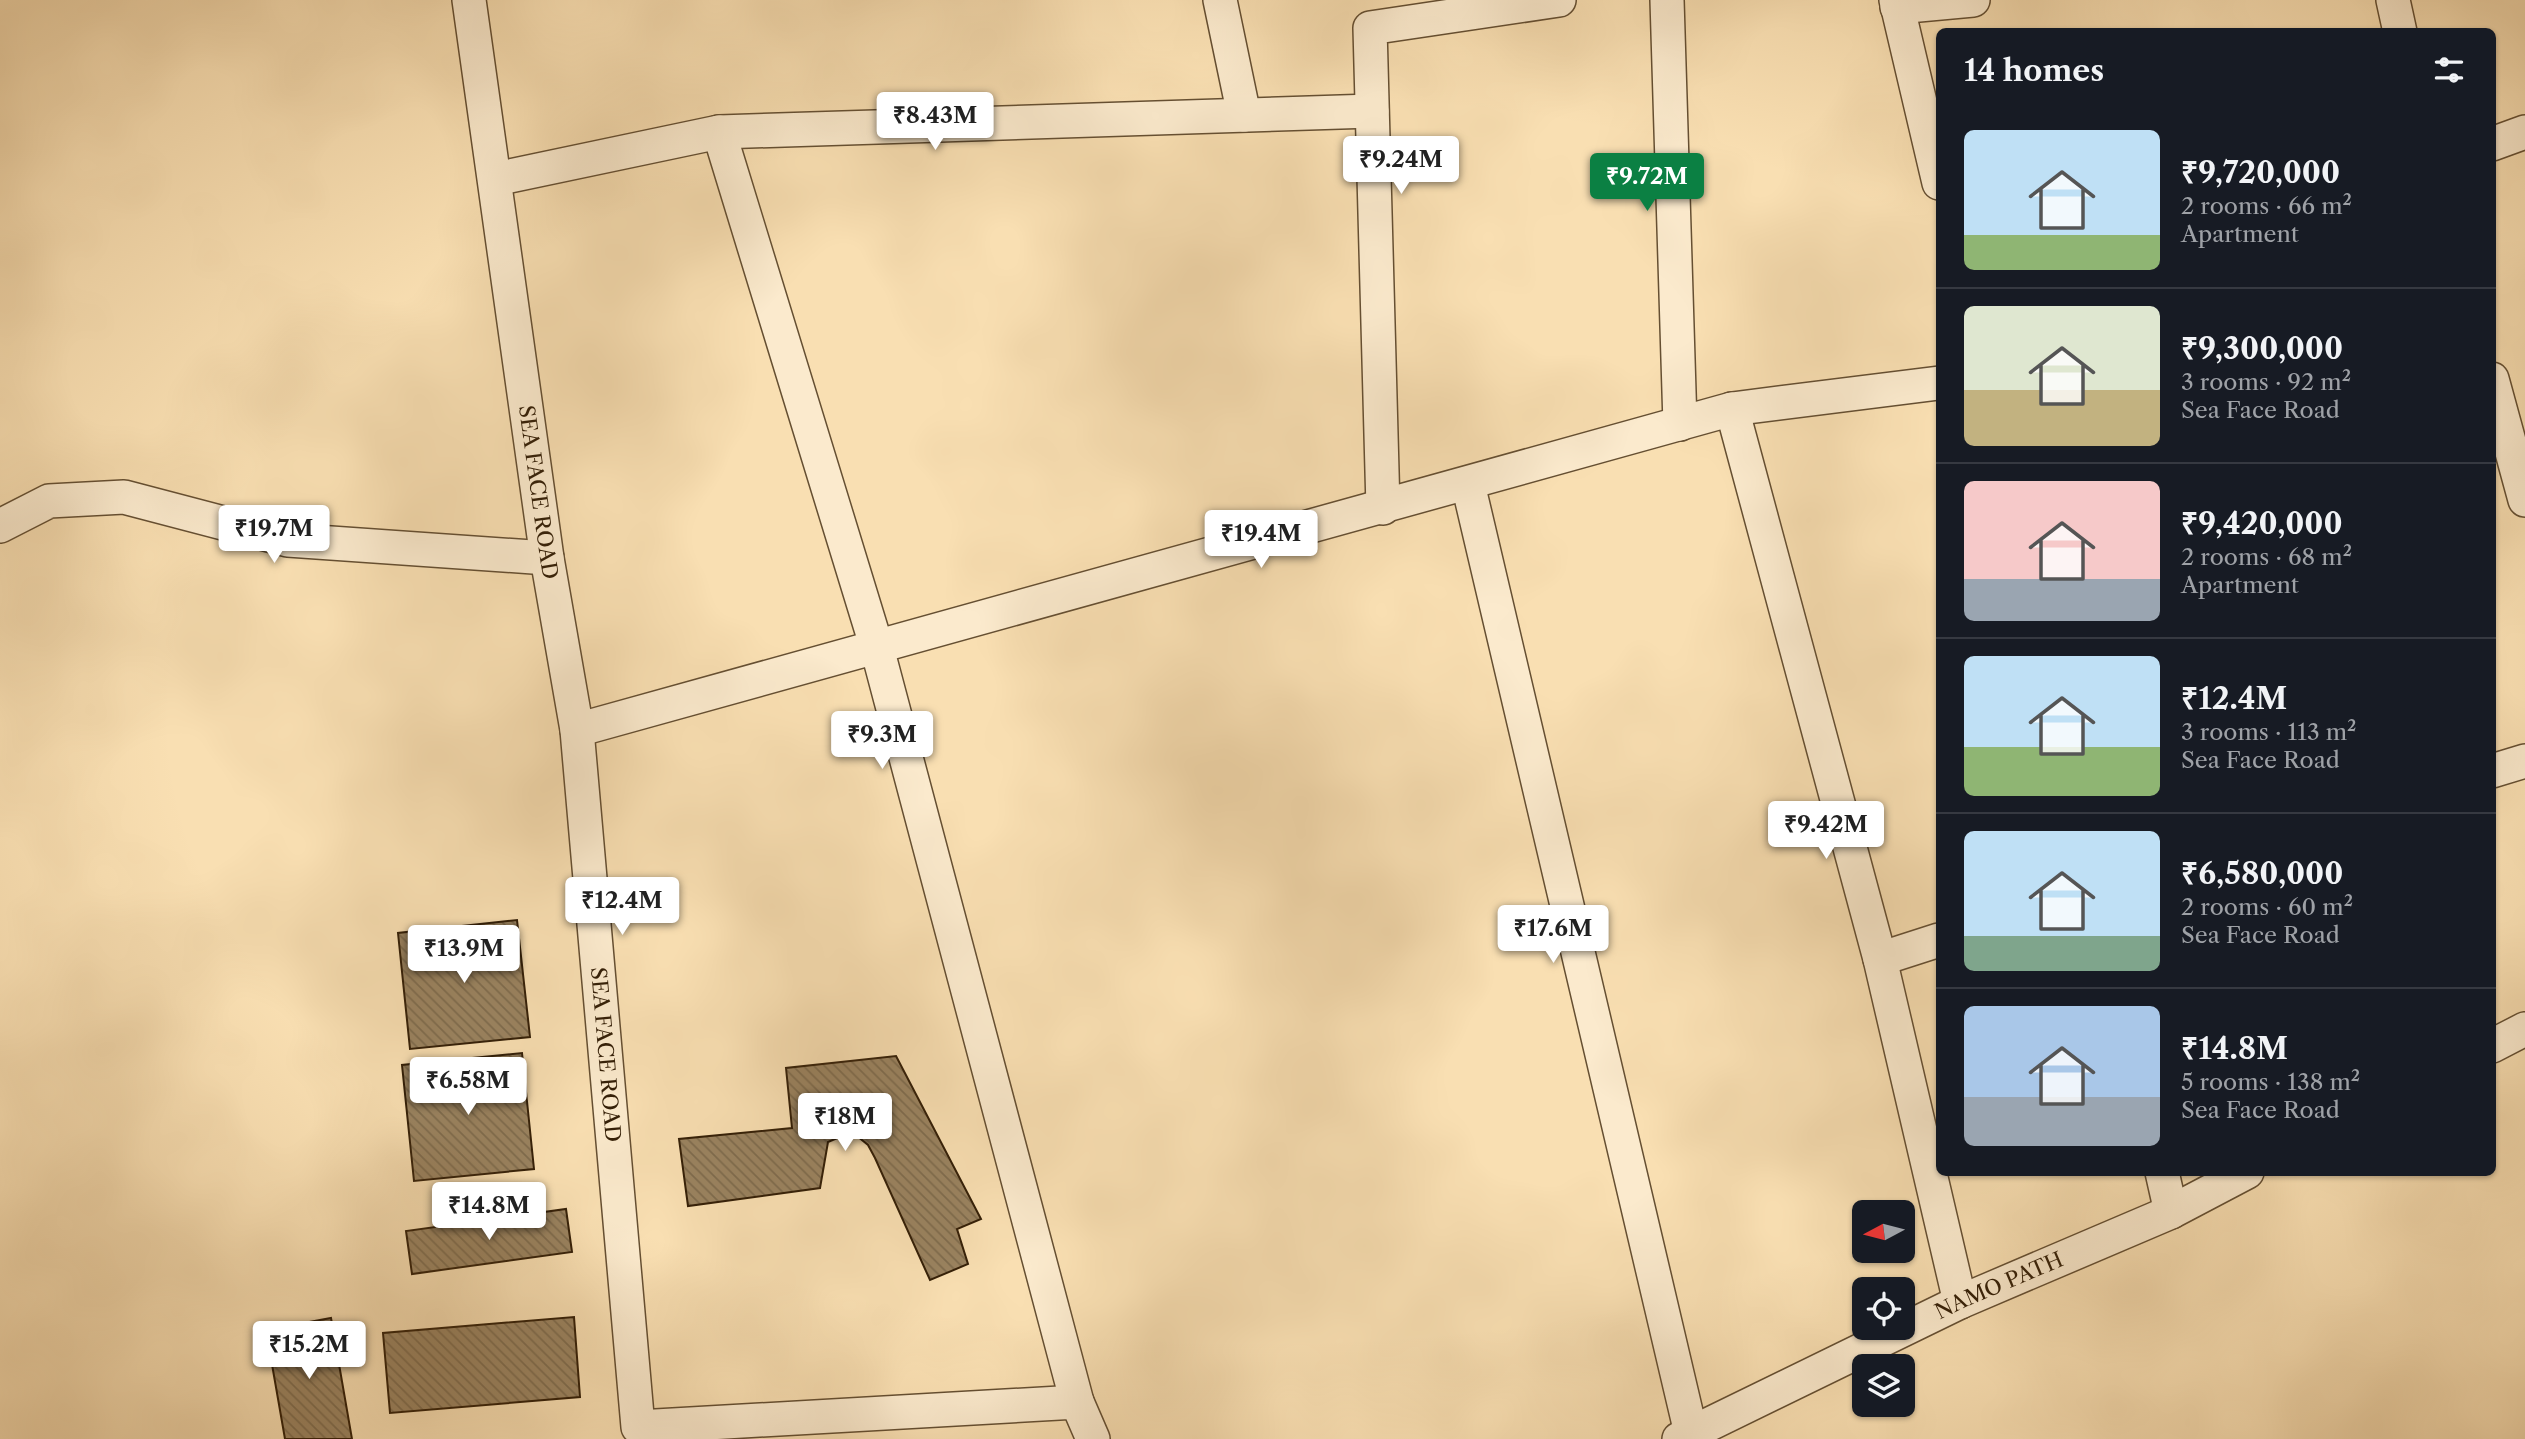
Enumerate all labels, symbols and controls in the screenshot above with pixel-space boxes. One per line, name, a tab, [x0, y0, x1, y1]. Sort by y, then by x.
icon: filters	[2430, 51, 2468, 89]
text: 14 homes	[1964, 52, 2104, 89]
pin: ₹8.43M	[878, 92, 992, 152]
text: ₹8.43M	[893, 101, 977, 129]
pin: ₹9.24M	[1344, 136, 1458, 196]
text: ₹9.24M	[1359, 145, 1443, 173]
pin: ₹9.72M	[1590, 154, 1704, 213]
text: ₹9,720,000	[2181, 154, 2340, 191]
icon: home	[2020, 158, 2104, 242]
text: ₹9.72M	[1606, 162, 1688, 190]
text: 2 rooms · 66 m²	[2181, 192, 2352, 220]
text: Apartment	[2181, 220, 2299, 248]
text: ₹9,300,000	[2181, 330, 2343, 367]
icon: home	[2020, 334, 2104, 418]
text: 3 rooms · 92 m²	[2181, 368, 2351, 396]
text: Sea Face Road	[2181, 396, 2340, 424]
street label: SEA FACE ROAD	[514, 403, 563, 581]
pin: ₹19.7M	[217, 505, 331, 565]
text: ₹9,420,000	[2181, 505, 2343, 542]
icon: home	[2020, 509, 2104, 593]
pin: ₹19.4M	[1204, 510, 1318, 570]
text: ₹19.7M	[235, 514, 313, 542]
text: ₹19.4M	[1221, 519, 1301, 547]
text: 2 rooms · 68 m²	[2181, 543, 2352, 571]
text: Apartment	[2181, 571, 2299, 599]
text: ₹12.4M	[2181, 680, 2287, 717]
icon: home	[2020, 684, 2104, 768]
pin: ₹9.3M	[833, 712, 931, 771]
text: 3 rooms · 113 m²	[2181, 718, 2357, 746]
text: ₹9.3M	[847, 720, 917, 748]
text: Sea Face Road	[2181, 746, 2340, 774]
pin: ₹9.42M	[1769, 802, 1883, 861]
text: ₹9.42M	[1784, 810, 1868, 838]
text: ₹6,580,000	[2181, 855, 2343, 892]
icon: home	[2020, 859, 2104, 943]
pin: ₹12.4M	[565, 878, 679, 937]
text: ₹12.4M	[581, 886, 663, 914]
text: 2 rooms · 60 m²	[2181, 893, 2353, 921]
pin: ₹17.6M	[1496, 906, 1610, 965]
text: ₹17.6M	[1514, 914, 1592, 942]
text: Sea Face Road	[2181, 921, 2340, 949]
pin: ₹13.9M	[407, 926, 521, 985]
text: ₹13.9M	[424, 934, 504, 962]
street label: SEA FACE ROAD	[586, 966, 626, 1143]
text: ₹14.8M	[2181, 1030, 2288, 1067]
icon: home	[2020, 1034, 2104, 1118]
pin: ₹6.58M	[411, 1058, 525, 1117]
text: ₹6.58M	[426, 1066, 510, 1094]
text: 5 rooms · 138 m²	[2181, 1068, 2360, 1096]
pin: ₹18M	[804, 1094, 886, 1153]
text: Sea Face Road	[2181, 1096, 2340, 1124]
text: ₹18M	[814, 1102, 876, 1130]
pin: ₹14.8M	[432, 1182, 546, 1242]
text: ₹14.8M	[448, 1191, 530, 1219]
north arrow	[1852, 1200, 1914, 1264]
map controls	[1852, 1200, 1915, 1417]
street label: NAMO PATH	[1931, 1246, 2067, 1324]
button: locate	[1852, 1277, 1915, 1340]
pin: ₹15.2M	[252, 1322, 366, 1381]
text: ₹15.2M	[269, 1330, 349, 1358]
button: layers	[1852, 1354, 1915, 1417]

